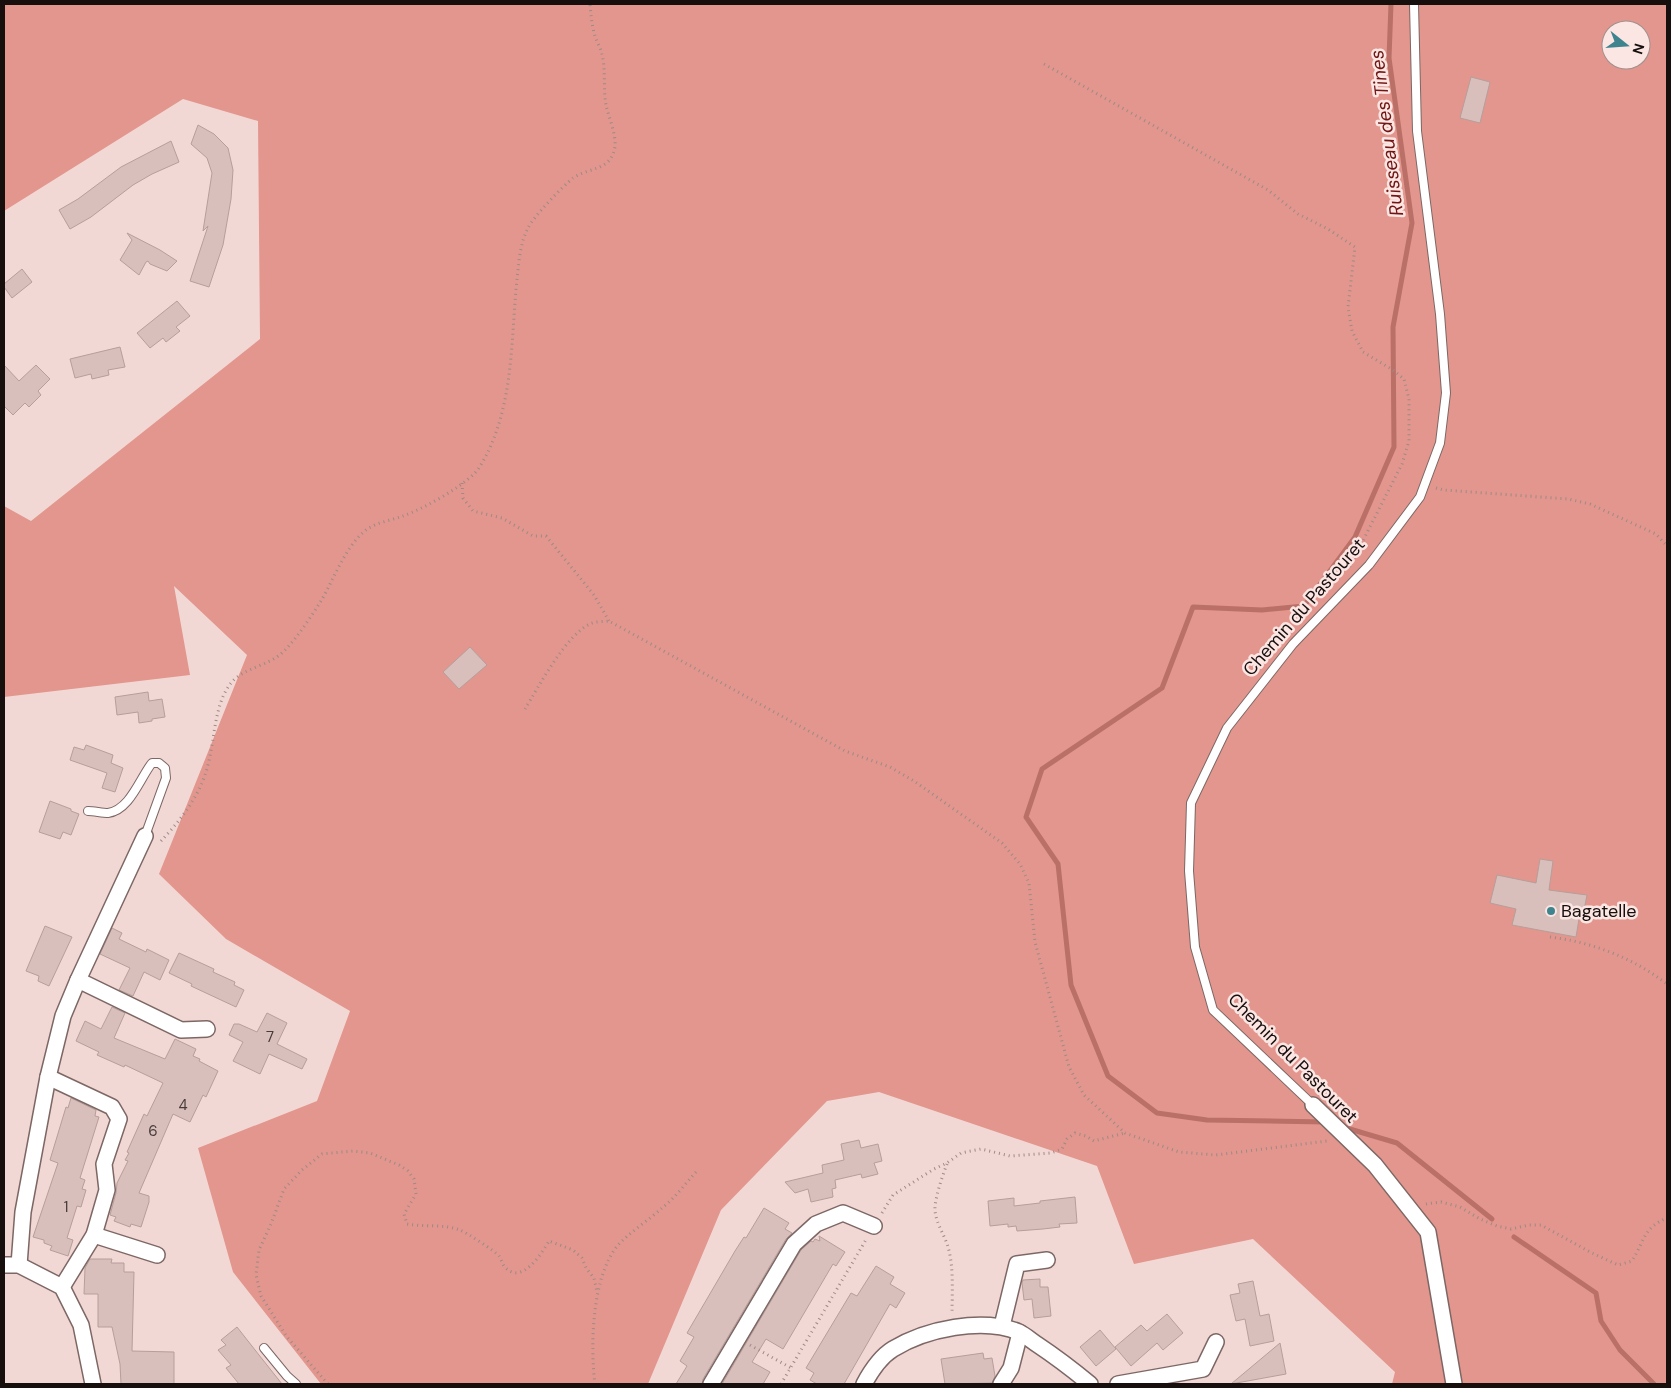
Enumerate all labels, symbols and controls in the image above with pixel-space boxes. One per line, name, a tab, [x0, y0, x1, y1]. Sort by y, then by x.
north arrow	[1601, 20, 1651, 70]
text: N	[1628, 41, 1649, 56]
water label: Ruisseau des Tines	[1364, 48, 1409, 217]
street label: Chemin du Pastouret	[1238, 533, 1370, 681]
place label: Bagatelle	[1561, 899, 1637, 923]
marker: Bagatelle	[1545, 905, 1557, 917]
street label: Chemin du Pastouret	[1223, 988, 1363, 1128]
house number: 7	[266, 1027, 274, 1047]
house number: 4	[178, 1095, 188, 1115]
house number: 6	[148, 1121, 158, 1141]
house number: 1	[64, 1197, 68, 1217]

